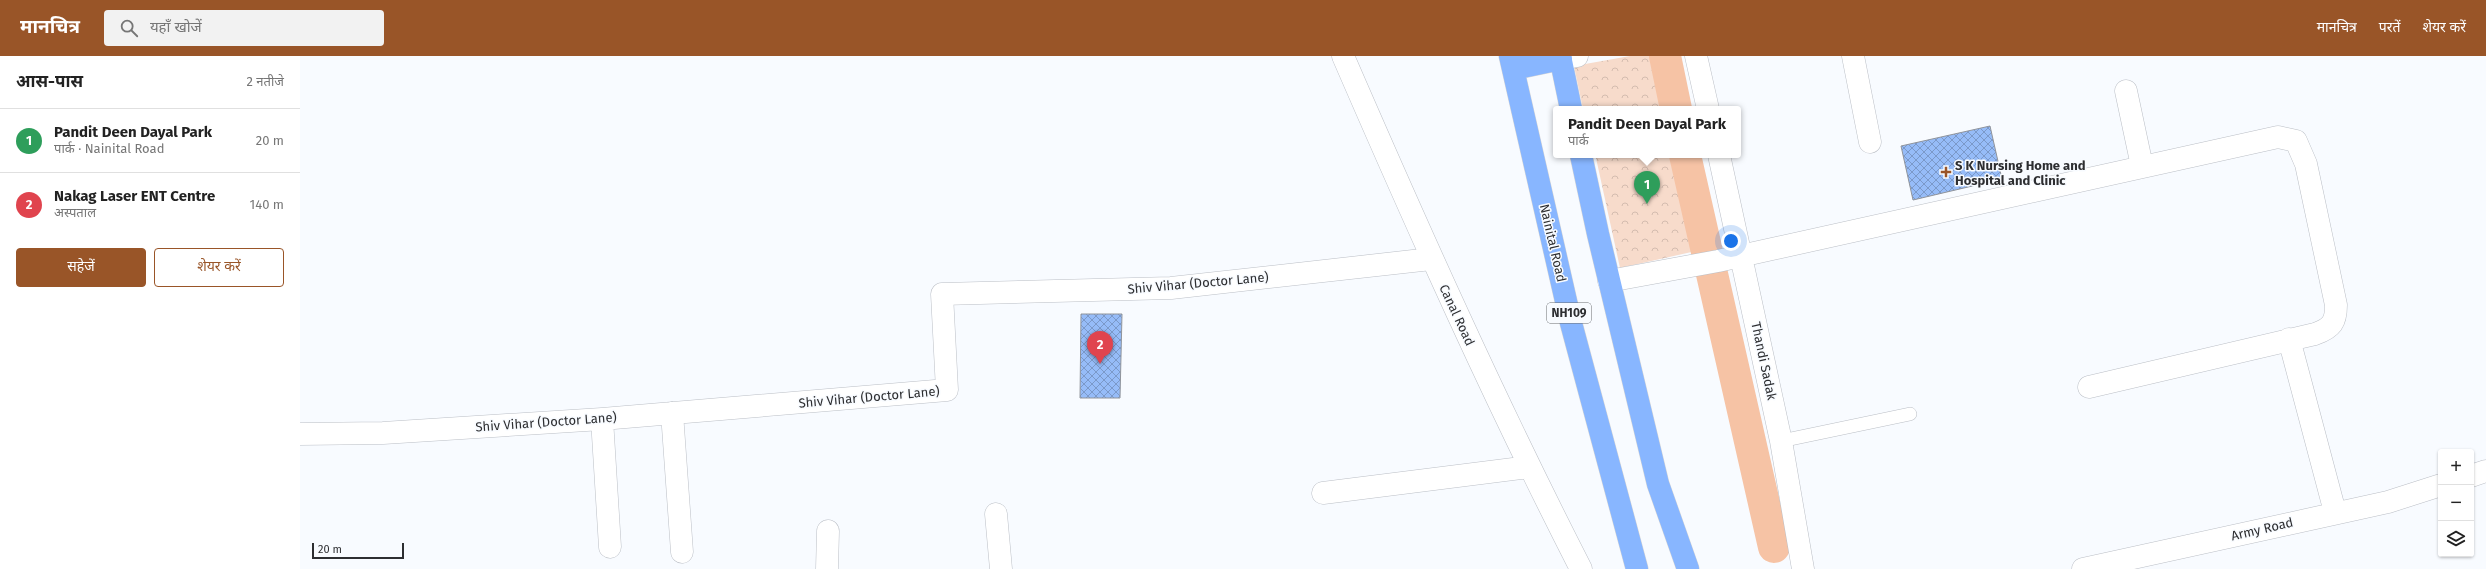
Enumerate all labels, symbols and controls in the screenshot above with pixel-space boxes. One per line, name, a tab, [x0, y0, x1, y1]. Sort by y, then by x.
search box	[104, 10, 384, 46]
text: मानचित्र	[20, 15, 80, 38]
icon: search	[118, 17, 140, 39]
text: यहाँ खोजें	[150, 18, 202, 36]
text: मानचित्र	[2317, 19, 2357, 36]
text: परतें	[2379, 19, 2400, 36]
text: शेयर करें	[2422, 19, 2466, 36]
text: आस-पास	[16, 71, 83, 92]
text: 2 नतीजे	[246, 74, 284, 89]
popup	[1553, 106, 1741, 158]
text: Pandit Deen Dayal Park	[1568, 115, 1726, 133]
text: Pandit Deen Dayal Park	[54, 123, 212, 141]
text: 1	[26, 133, 32, 148]
text: 20 m	[256, 133, 284, 148]
text: पार्क	[1568, 133, 1589, 148]
text: पार्क · Nainital Road	[54, 141, 164, 156]
place label: S K Nursing Home and Hospital and Clinic	[1955, 158, 2086, 188]
marker: S K Nursing Home and Hospital and Clinic	[1940, 166, 1952, 178]
pin: 1	[1634, 171, 1660, 204]
text: Nakag Laser ENT Centre	[54, 187, 215, 205]
text: 2	[26, 197, 32, 212]
text: 140 m	[250, 197, 284, 212]
street label: Nainital Road	[1537, 202, 1569, 284]
text: अस्पताल	[54, 205, 96, 220]
your location	[1721, 231, 1741, 251]
button: सहेजें	[16, 248, 146, 287]
button: शेयर करें	[154, 248, 284, 287]
street label: Shiv Vihar (Doctor Lane)	[1127, 269, 1269, 297]
street label: Canal Road	[1436, 282, 1478, 348]
road number: NH109	[1547, 303, 1591, 323]
street label: Thandi Sadak	[1748, 321, 1780, 402]
pin: 2	[1087, 331, 1113, 364]
street label: Shiv Vihar (Doctor Lane)	[798, 383, 940, 411]
street label: Shiv Vihar (Doctor Lane)	[475, 410, 617, 434]
map controls	[2438, 449, 2474, 557]
button: +	[2438, 449, 2474, 485]
button: −	[2438, 485, 2474, 521]
street label: Army Road	[2229, 515, 2295, 543]
button: layers	[2438, 521, 2474, 557]
scale bar	[312, 541, 404, 560]
text: 20 m	[318, 543, 342, 556]

